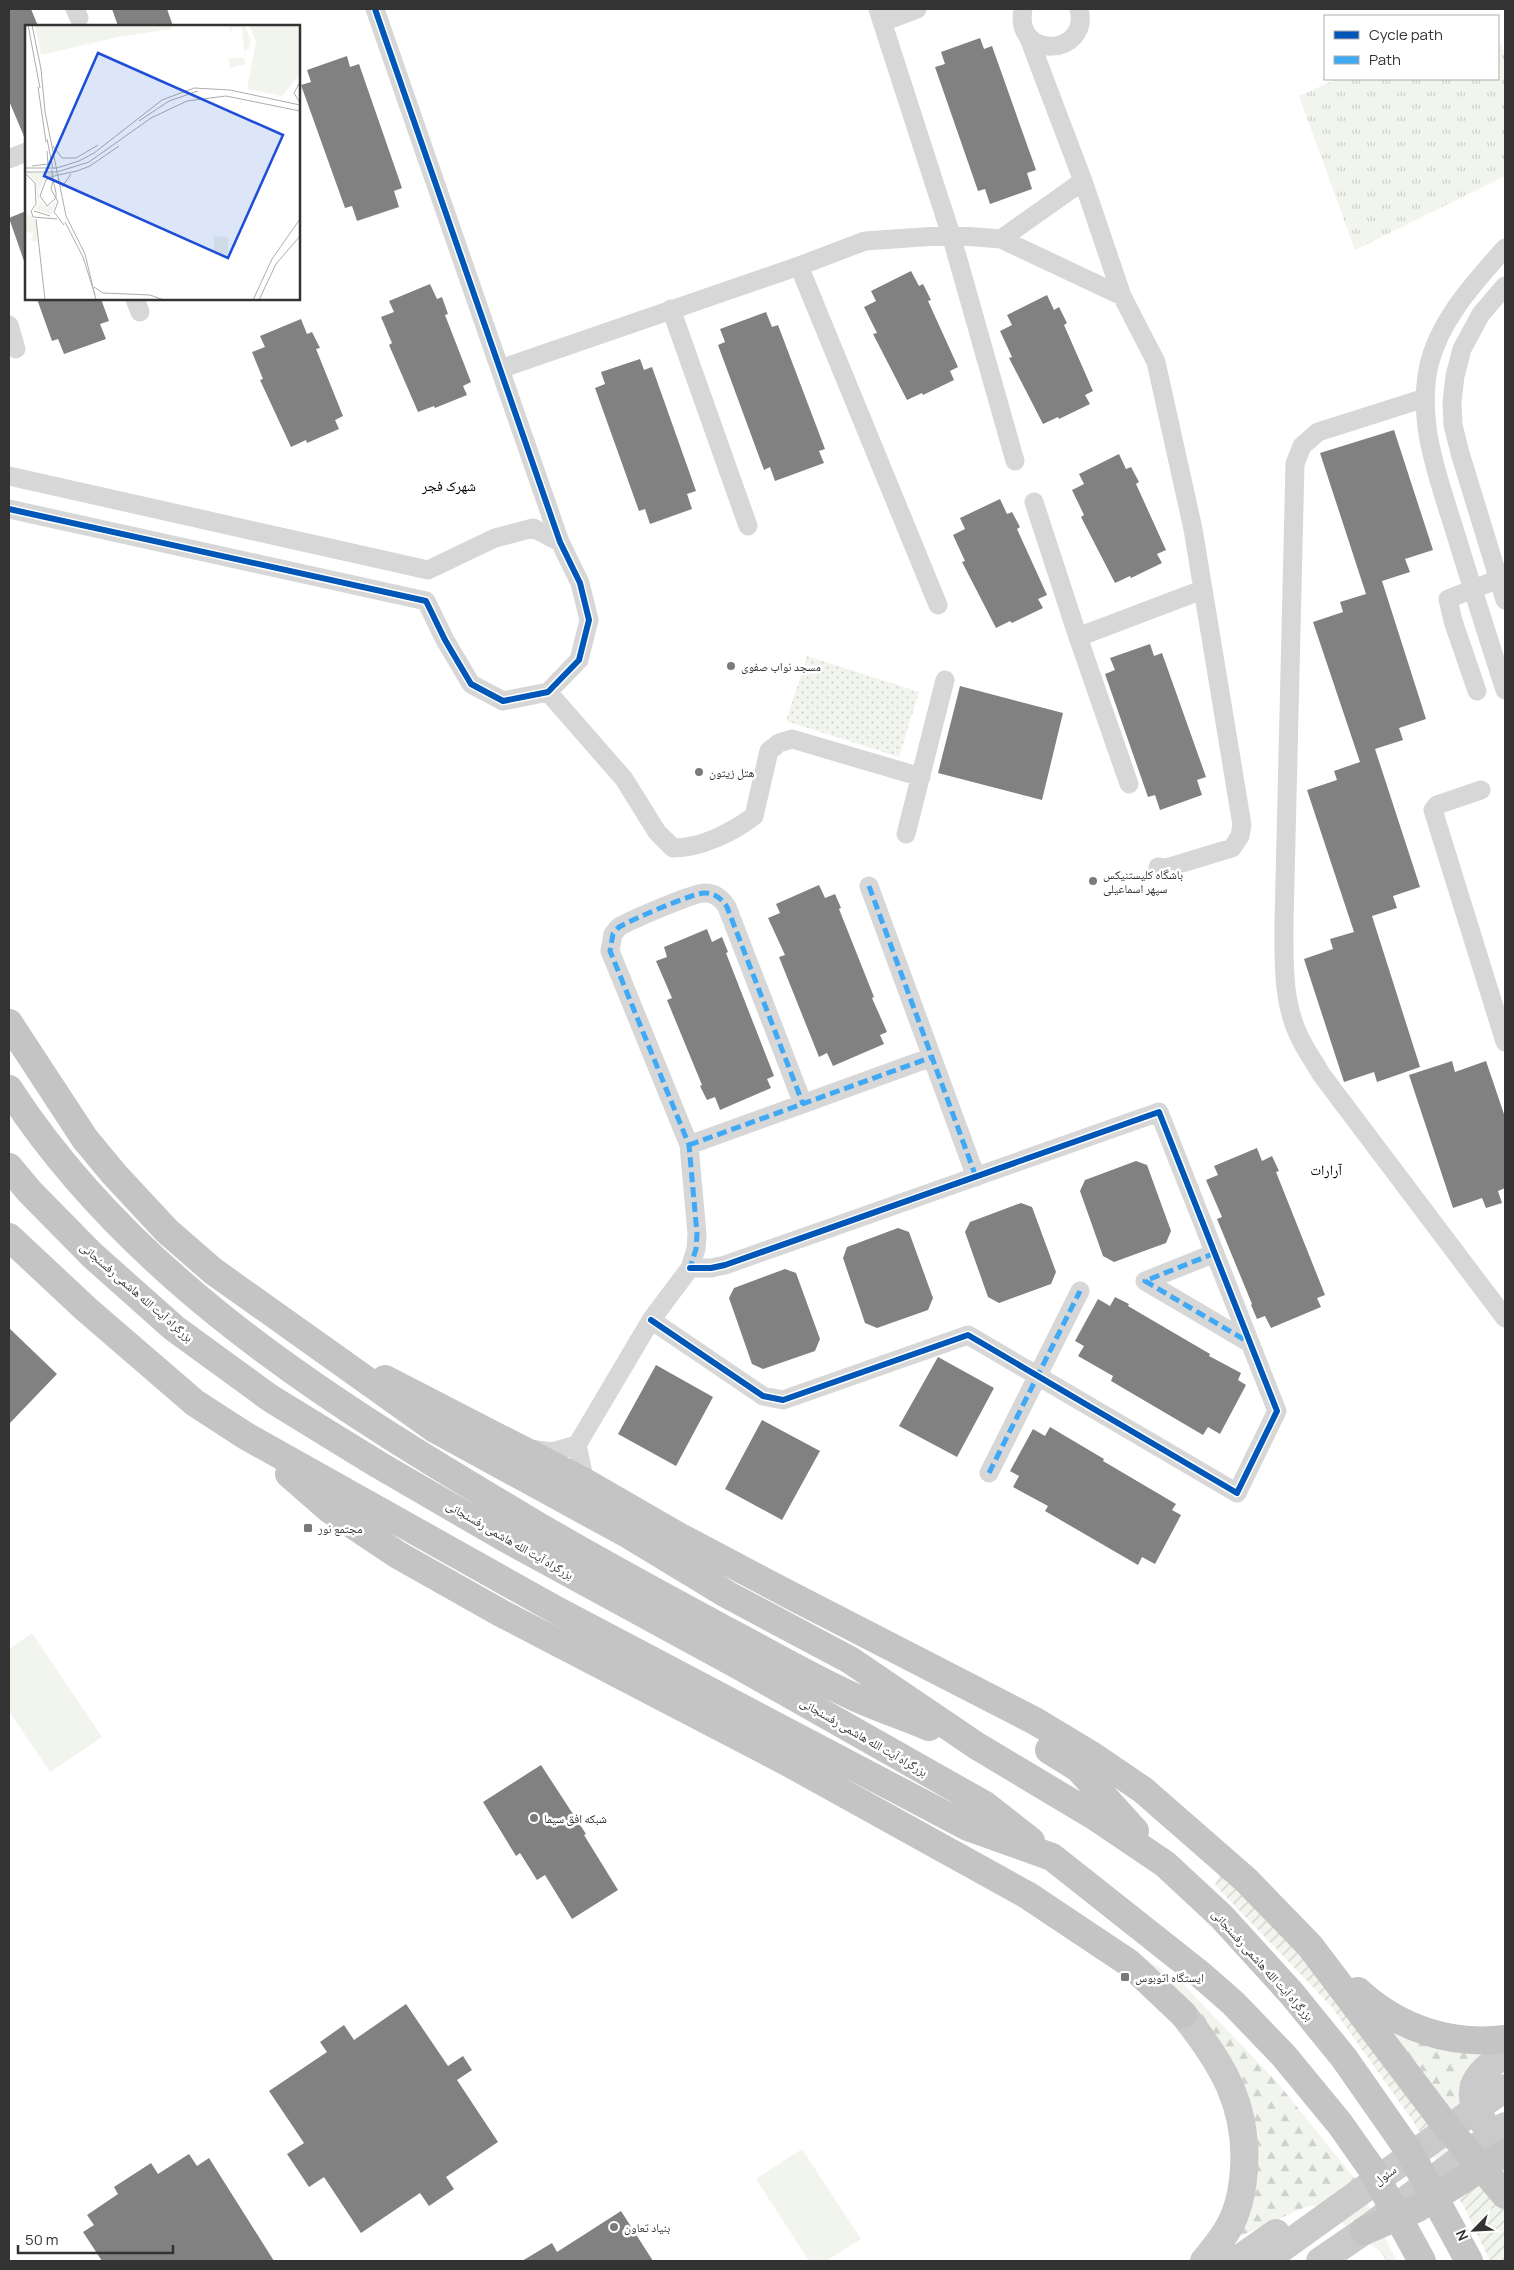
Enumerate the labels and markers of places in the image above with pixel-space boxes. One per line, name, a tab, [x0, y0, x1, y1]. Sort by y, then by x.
place label: مسجد نواب صفوی	[741, 658, 821, 675]
marker: مسجد نواب صفوی	[725, 660, 737, 672]
place label: هتل زیتون	[709, 764, 755, 781]
marker: هتل زیتون	[693, 766, 705, 778]
place label: باشگاه کلیستنیکس سپهر اسماعیلی	[1103, 866, 1183, 897]
marker: باشگاه کلیستنیکس سپهر اسماعیلی	[1087, 875, 1099, 887]
place label: مجتمع نور	[317, 1520, 362, 1537]
marker: مجتمع نور	[302, 1522, 314, 1534]
place label: شبکه افق سیما	[544, 1810, 607, 1827]
marker: شبکه افق سیما	[528, 1812, 540, 1824]
place label: ایستگاه اتوبوس	[1135, 1969, 1204, 1986]
marker: ایستگاه اتوبوس	[1119, 1971, 1131, 1983]
place label: بنیاد تعاون	[624, 2219, 670, 2236]
marker: بنیاد تعاون	[608, 2221, 620, 2233]

